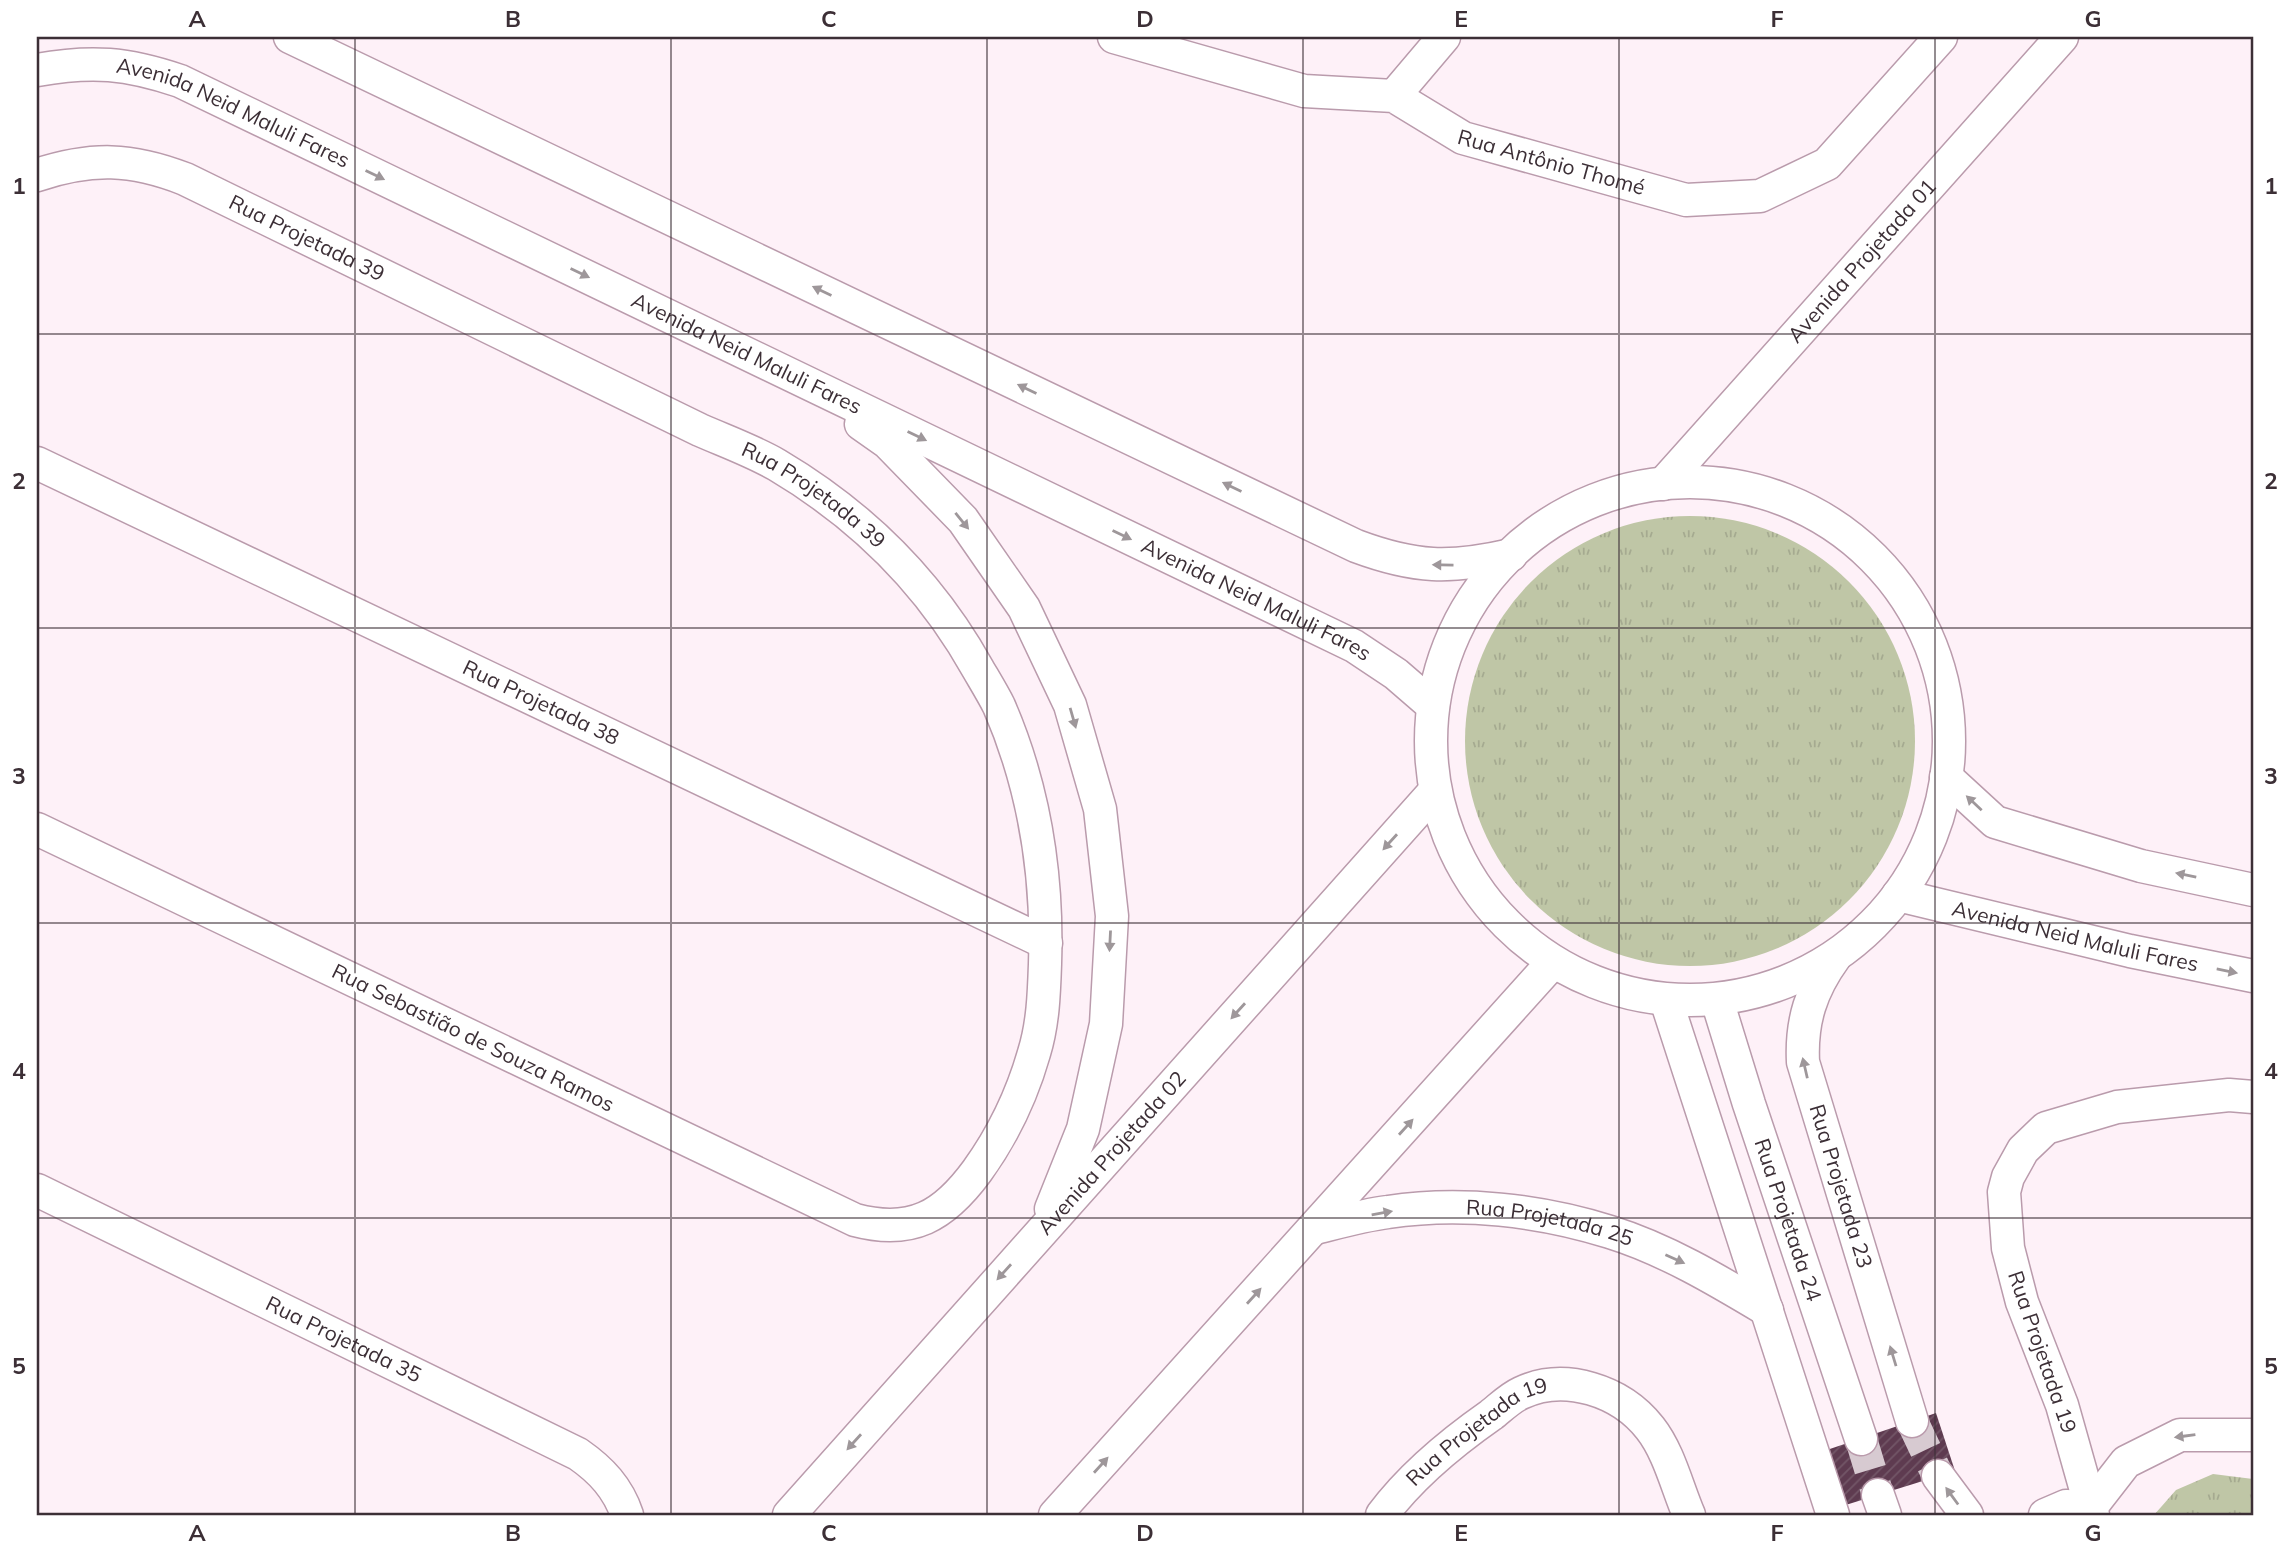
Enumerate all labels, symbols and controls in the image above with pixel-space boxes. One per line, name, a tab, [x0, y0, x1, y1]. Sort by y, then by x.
text: A	[188, 4, 206, 33]
text: B	[505, 4, 521, 33]
text: C	[821, 4, 837, 33]
text: D	[1136, 4, 1154, 33]
text: E	[1454, 4, 1468, 33]
text: F	[1770, 4, 1784, 33]
text: G	[2084, 4, 2102, 33]
street label: Avenida Neid Maluli Fares	[115, 52, 354, 173]
street label: Rua Antônio Thomé	[1455, 123, 1648, 200]
one-way arrow	[365, 169, 385, 180]
text: 1	[12, 171, 26, 200]
text: 1	[2264, 171, 2278, 200]
street label: Avenida Projetada 01	[1782, 173, 1941, 347]
street label: Rua Projetada 39	[225, 188, 389, 286]
one-way arrow	[570, 268, 590, 279]
one-way arrow	[812, 285, 832, 297]
street label: Avenida Neid Maluli Fares	[628, 286, 866, 419]
one-way arrow	[1017, 383, 1037, 395]
one-way arrow	[907, 430, 927, 442]
street label: Rua Projetada 39	[738, 435, 892, 553]
text: 2	[12, 466, 26, 495]
text: 2	[2264, 466, 2278, 495]
one-way arrow	[1222, 481, 1242, 493]
one-way arrow	[955, 511, 970, 529]
one-way arrow	[1112, 529, 1132, 540]
street label: Avenida Neid Maluli Fares	[1138, 532, 1377, 666]
one-way arrow	[1432, 559, 1454, 571]
street label: Rua Projetada 38	[459, 654, 624, 750]
one-way arrow	[1069, 708, 1079, 729]
text: 3	[12, 761, 26, 790]
text: 3	[2264, 761, 2278, 790]
one-way arrow	[1965, 795, 1983, 811]
one-way arrow	[1382, 833, 1398, 851]
one-way arrow	[2175, 870, 2197, 881]
street label: Avenida Neid Maluli Fares	[1950, 895, 2201, 977]
one-way arrow	[1105, 930, 1116, 952]
street label: Rua Sebastião de Souza Ramos	[328, 957, 619, 1117]
one-way arrow	[2216, 965, 2238, 976]
one-way arrow	[1231, 1003, 1246, 1020]
text: 4	[12, 1056, 26, 1085]
text: 4	[2264, 1056, 2278, 1085]
one-way arrow	[1800, 1057, 1811, 1079]
street label: Avenida Projetada 02	[1031, 1065, 1191, 1240]
street label: Rua Projetada 23	[1805, 1101, 1879, 1271]
one-way arrow	[1398, 1118, 1414, 1136]
street label: Rua Projetada 24	[1749, 1135, 1828, 1305]
street label: Rua Projetada 25	[1465, 1193, 1637, 1251]
one-way arrow	[1371, 1208, 1393, 1219]
one-way arrow	[1665, 1253, 1685, 1265]
one-way arrow	[997, 1263, 1013, 1280]
street label: Rua Projetada 19	[2003, 1267, 2083, 1436]
one-way arrow	[1245, 1288, 1261, 1305]
street label: Rua Projetada 35	[262, 1290, 426, 1388]
one-way arrow	[1887, 1345, 1897, 1366]
text: 5	[12, 1351, 26, 1380]
text: 5	[2264, 1351, 2278, 1380]
street label: Rua Projetada 19	[1400, 1371, 1549, 1491]
one-way arrow	[2174, 1431, 2196, 1442]
one-way arrow	[846, 1434, 862, 1451]
one-way arrow	[1093, 1456, 1109, 1474]
one-way arrow	[1945, 1486, 1959, 1505]
text: A	[188, 1518, 206, 1547]
text: B	[505, 1518, 521, 1547]
text: C	[821, 1518, 837, 1547]
text: D	[1136, 1518, 1154, 1547]
text: E	[1454, 1518, 1468, 1547]
text: F	[1770, 1518, 1784, 1547]
text: G	[2084, 1518, 2102, 1547]

